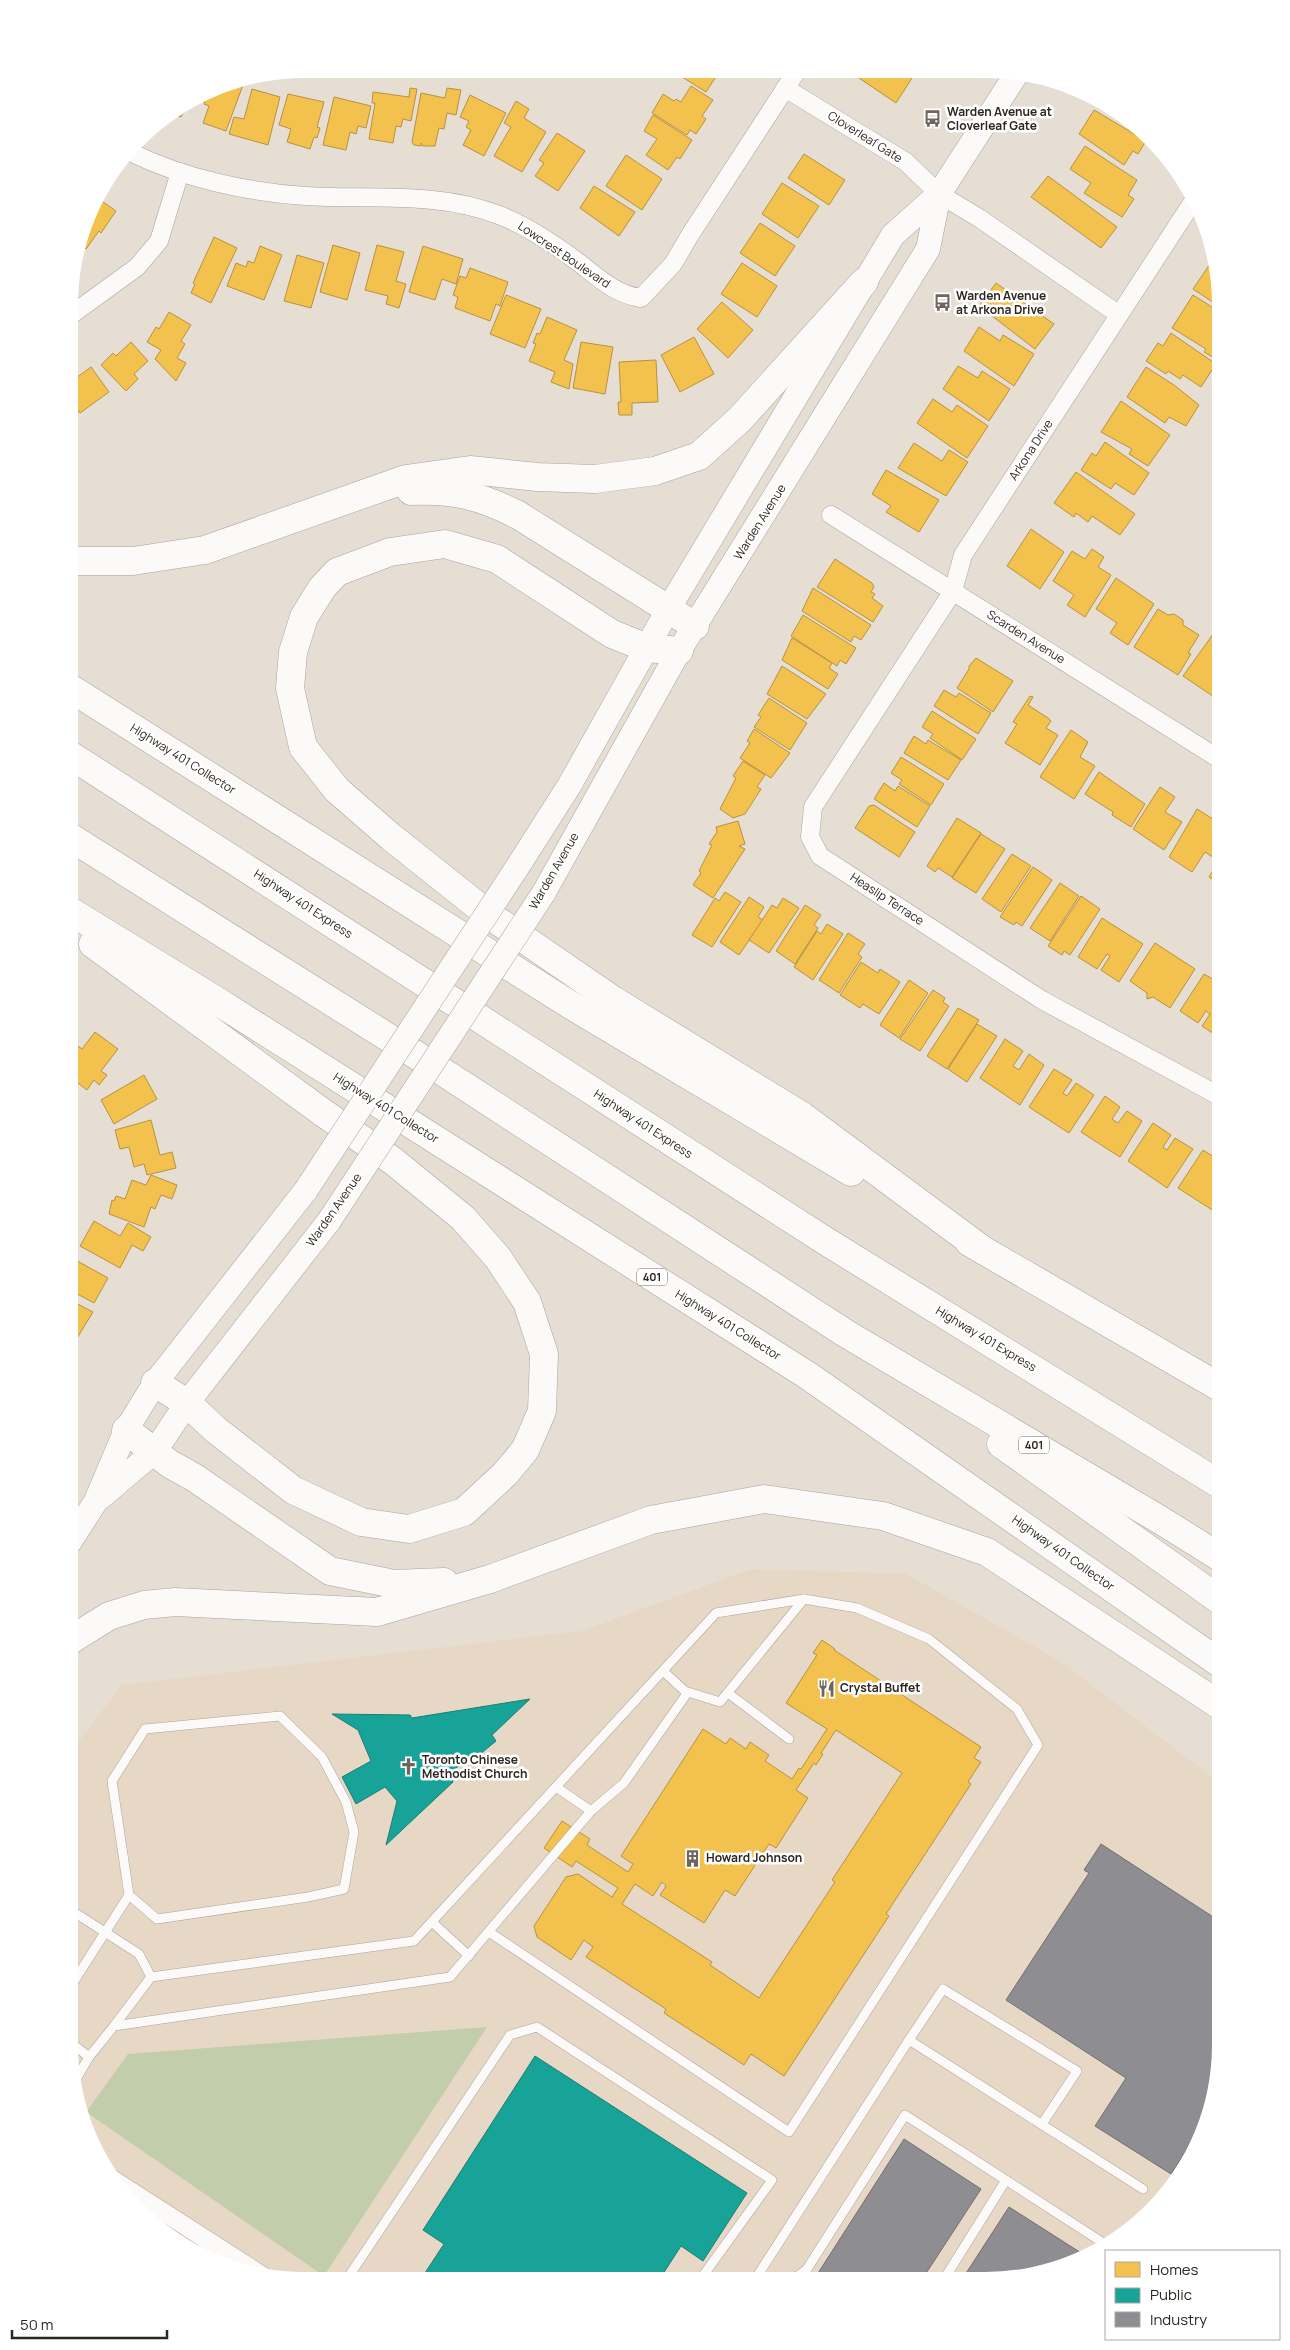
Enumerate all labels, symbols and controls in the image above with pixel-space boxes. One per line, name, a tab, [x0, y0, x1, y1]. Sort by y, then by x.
place label: Warden Avenue at Cloverleaf Gate	[947, 103, 1052, 134]
street label: Cloverleaf Gate	[825, 107, 906, 166]
bus stop icon: Warden Avenue at Cloverleaf Gate	[923, 109, 943, 129]
street label: Lowcrest Boulevard	[515, 217, 614, 292]
place label: Warden Avenue at Arkona Drive	[956, 287, 1046, 318]
bus stop icon: Warden Avenue at Arkona Drive	[932, 293, 952, 313]
street label: Arkona Drive	[1005, 416, 1057, 483]
street label: Warden Avenue	[730, 481, 790, 563]
street label: Scarden Avenue	[984, 606, 1069, 667]
street label: Highway 401 Collector	[127, 719, 240, 798]
street label: Warden Avenue	[525, 829, 582, 912]
street label: Highway 401 Express	[251, 865, 356, 942]
street label: Heaslip Terrace	[847, 868, 928, 929]
street label: Highway 401 Collector	[330, 1068, 443, 1147]
street label: Highway 401 Express	[591, 1085, 696, 1162]
street label: Warden Avenue	[302, 1170, 365, 1250]
road number: 401	[637, 1268, 667, 1286]
street label: Highway 401 Collector	[672, 1285, 785, 1364]
street label: Highway 401 Express	[933, 1302, 1040, 1375]
road number: 401	[1019, 1436, 1049, 1454]
street label: Highway 401 Collector	[1009, 1511, 1118, 1595]
restaurant icon: Crystal Buffet	[816, 1678, 836, 1698]
place label: Crystal Buffet	[840, 1679, 920, 1696]
place label: Toronto Chinese Methodist Church	[422, 1751, 527, 1782]
church icon: Toronto Chinese Methodist Church	[398, 1757, 418, 1777]
building icon: Howard Johnson	[682, 1848, 702, 1868]
place label: Howard Johnson	[706, 1849, 802, 1866]
legend	[1105, 2250, 1280, 2340]
text: Homes	[1150, 2259, 1199, 2280]
text: Public	[1150, 2284, 1192, 2305]
scale bar	[12, 2308, 168, 2340]
text: Industry	[1150, 2309, 1207, 2330]
text: 50 m	[20, 2314, 54, 2335]

